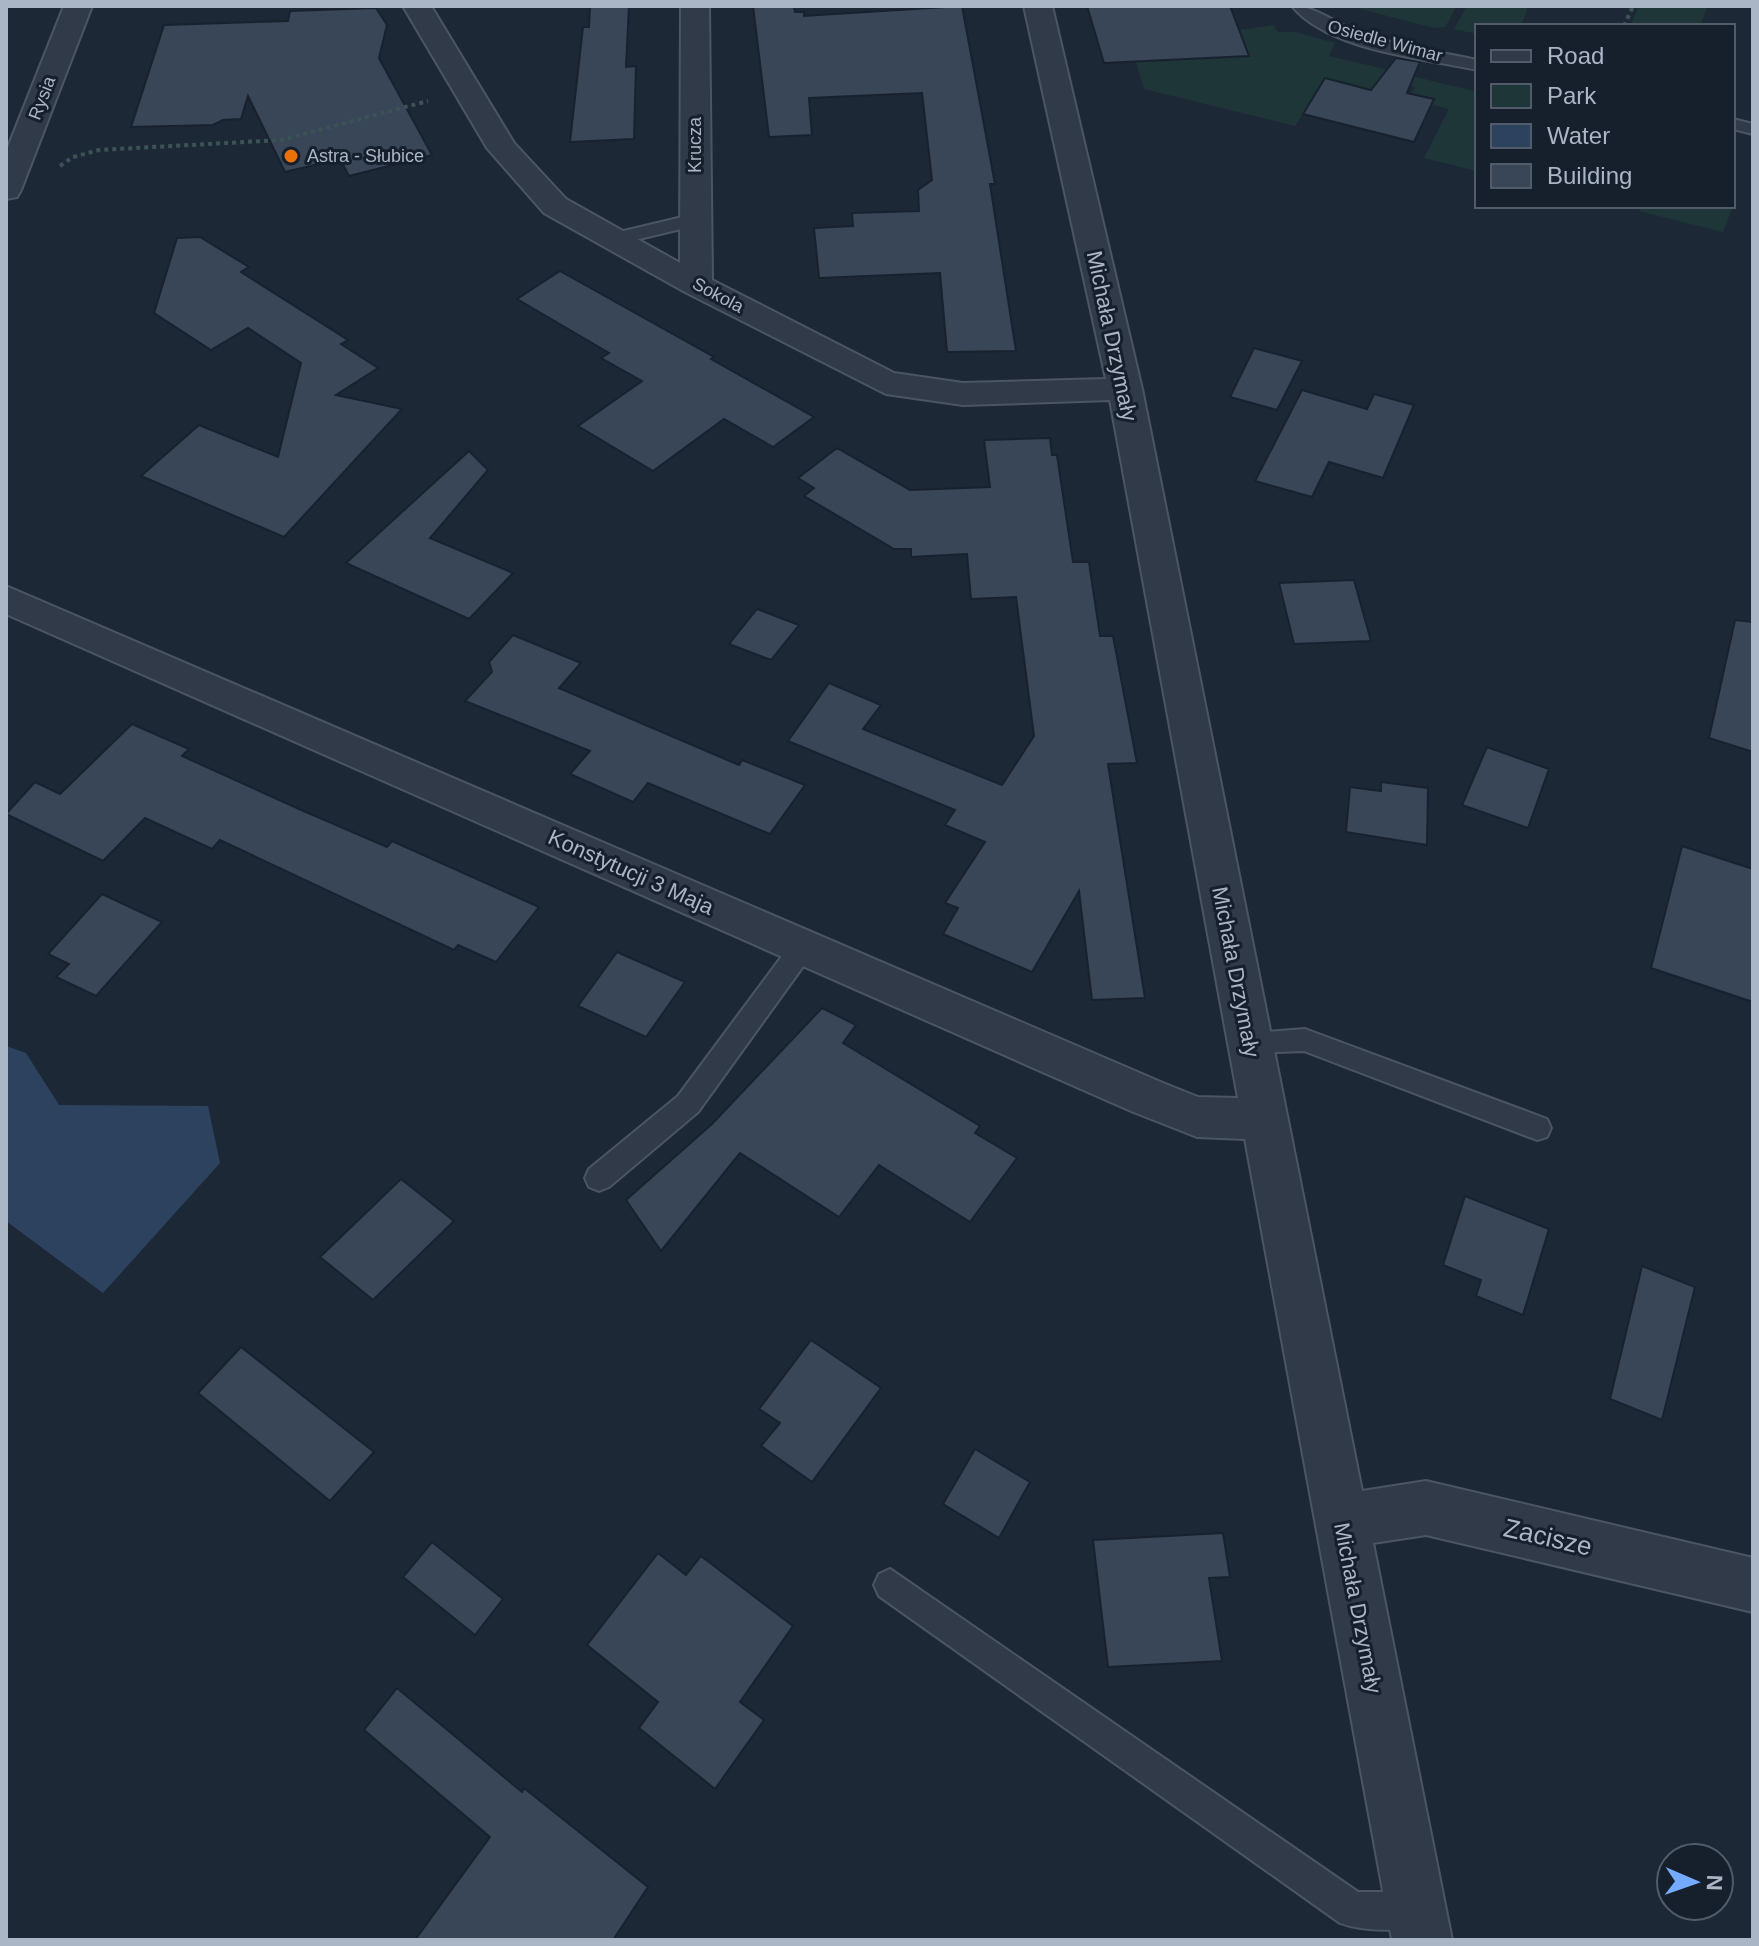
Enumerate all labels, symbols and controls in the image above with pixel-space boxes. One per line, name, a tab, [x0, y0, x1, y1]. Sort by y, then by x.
street label: Osiedle Wimar	[1325, 16, 1445, 66]
legend	[1475, 24, 1735, 208]
text: Road	[1547, 42, 1604, 69]
street label: Rysia	[25, 72, 60, 123]
text: Park	[1547, 82, 1597, 109]
street label: Krucza	[685, 116, 705, 173]
text: Water	[1547, 122, 1610, 149]
place label: Astra - Słubice	[307, 146, 424, 166]
marker: Astra - Słubice	[282, 147, 300, 165]
text: Building	[1547, 162, 1632, 189]
street label: Michała Drzymały	[1082, 249, 1142, 423]
street label: Sokola	[689, 273, 748, 317]
street label: Konstytucji 3 Maja	[544, 824, 718, 920]
street label: Michała Drzymały	[1207, 884, 1265, 1060]
street label: Zacisze	[1501, 1512, 1595, 1562]
street label: Michała Drzymały	[1329, 1520, 1387, 1696]
north arrow	[1655, 1842, 1735, 1922]
text: N	[1702, 1874, 1727, 1891]

